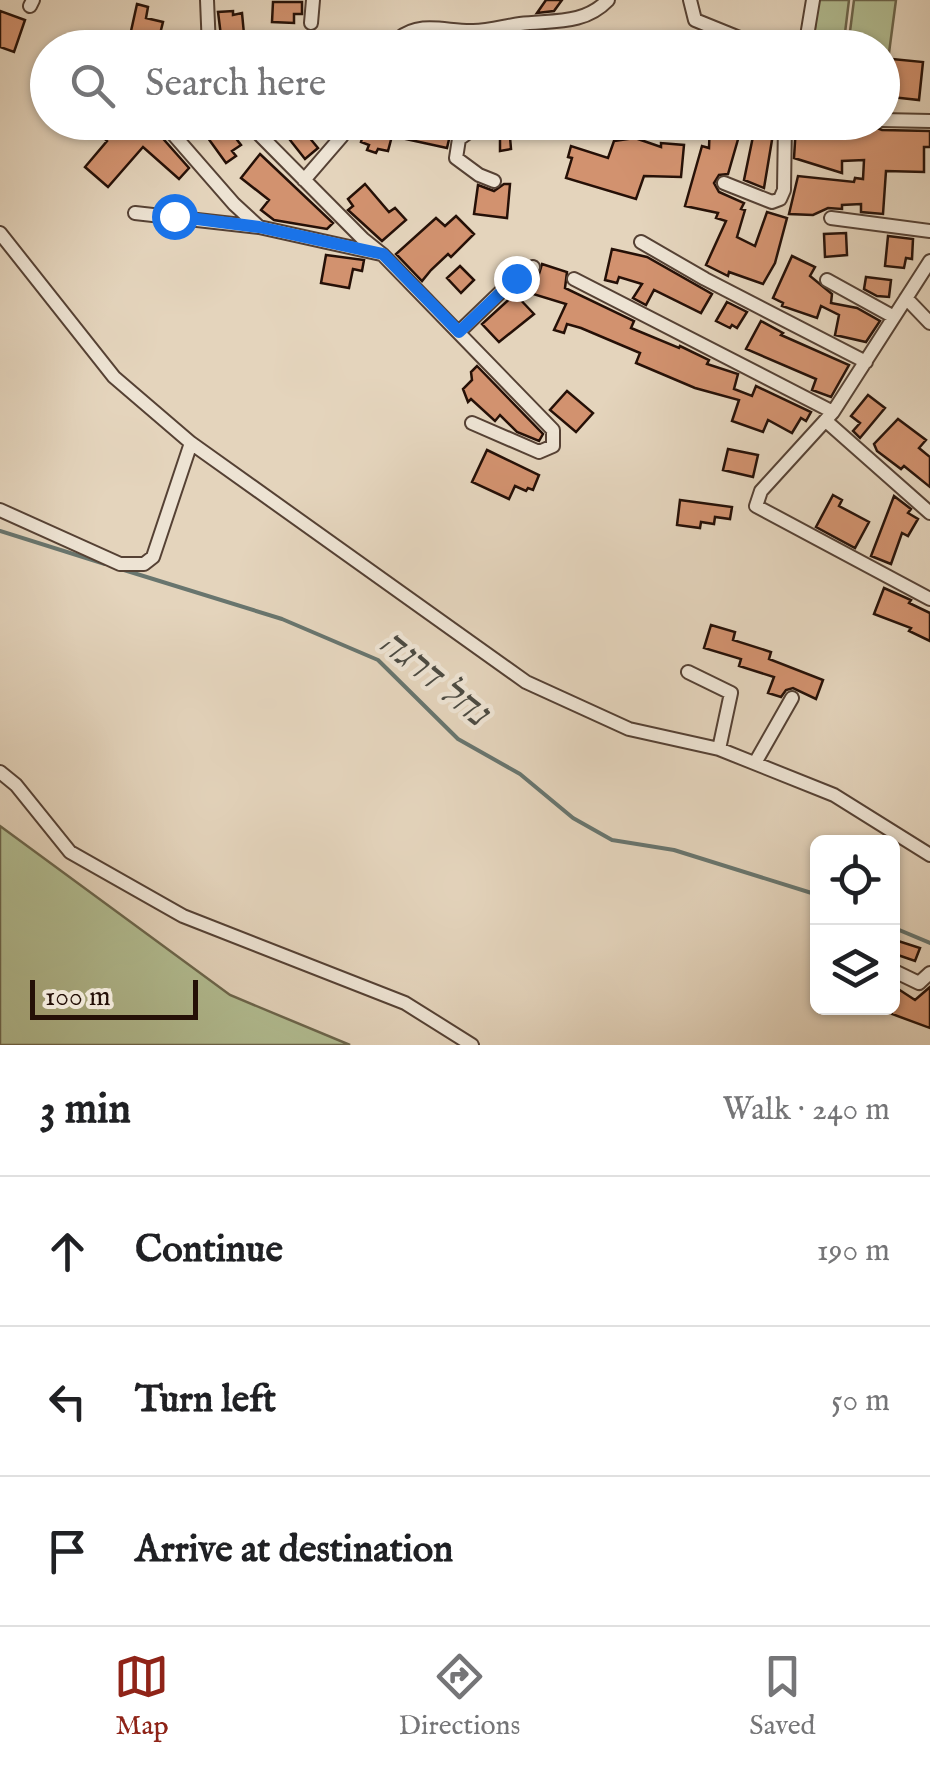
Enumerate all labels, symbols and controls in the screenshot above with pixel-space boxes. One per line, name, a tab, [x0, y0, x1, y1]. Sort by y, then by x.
search box	[30, 30, 900, 140]
icon: search	[65, 58, 120, 113]
text: Search here	[145, 61, 326, 109]
route start	[152, 194, 198, 240]
route end	[494, 256, 540, 302]
water label: נחל דרגה	[368, 620, 499, 739]
map controls	[810, 835, 900, 1015]
button: locate	[810, 835, 900, 925]
button: layers	[810, 925, 900, 1015]
scale bar	[30, 975, 198, 1020]
text: 100 m	[45, 980, 111, 1015]
text: 3 min	[40, 1084, 131, 1137]
text: Walk · 240 m	[723, 1090, 890, 1131]
icon: ahead	[40, 1224, 95, 1279]
text: Continue	[135, 1227, 283, 1275]
text: 190 m	[817, 1231, 890, 1272]
icon: left	[40, 1374, 95, 1429]
text: Turn left	[135, 1377, 276, 1425]
text: 50 m	[831, 1381, 890, 1422]
icon: arrive	[40, 1524, 95, 1579]
text: Arrive at destination	[135, 1527, 453, 1575]
tab: Map	[114, 1649, 169, 1744]
tab: Directions	[398, 1649, 520, 1744]
tab: Saved	[749, 1649, 816, 1744]

